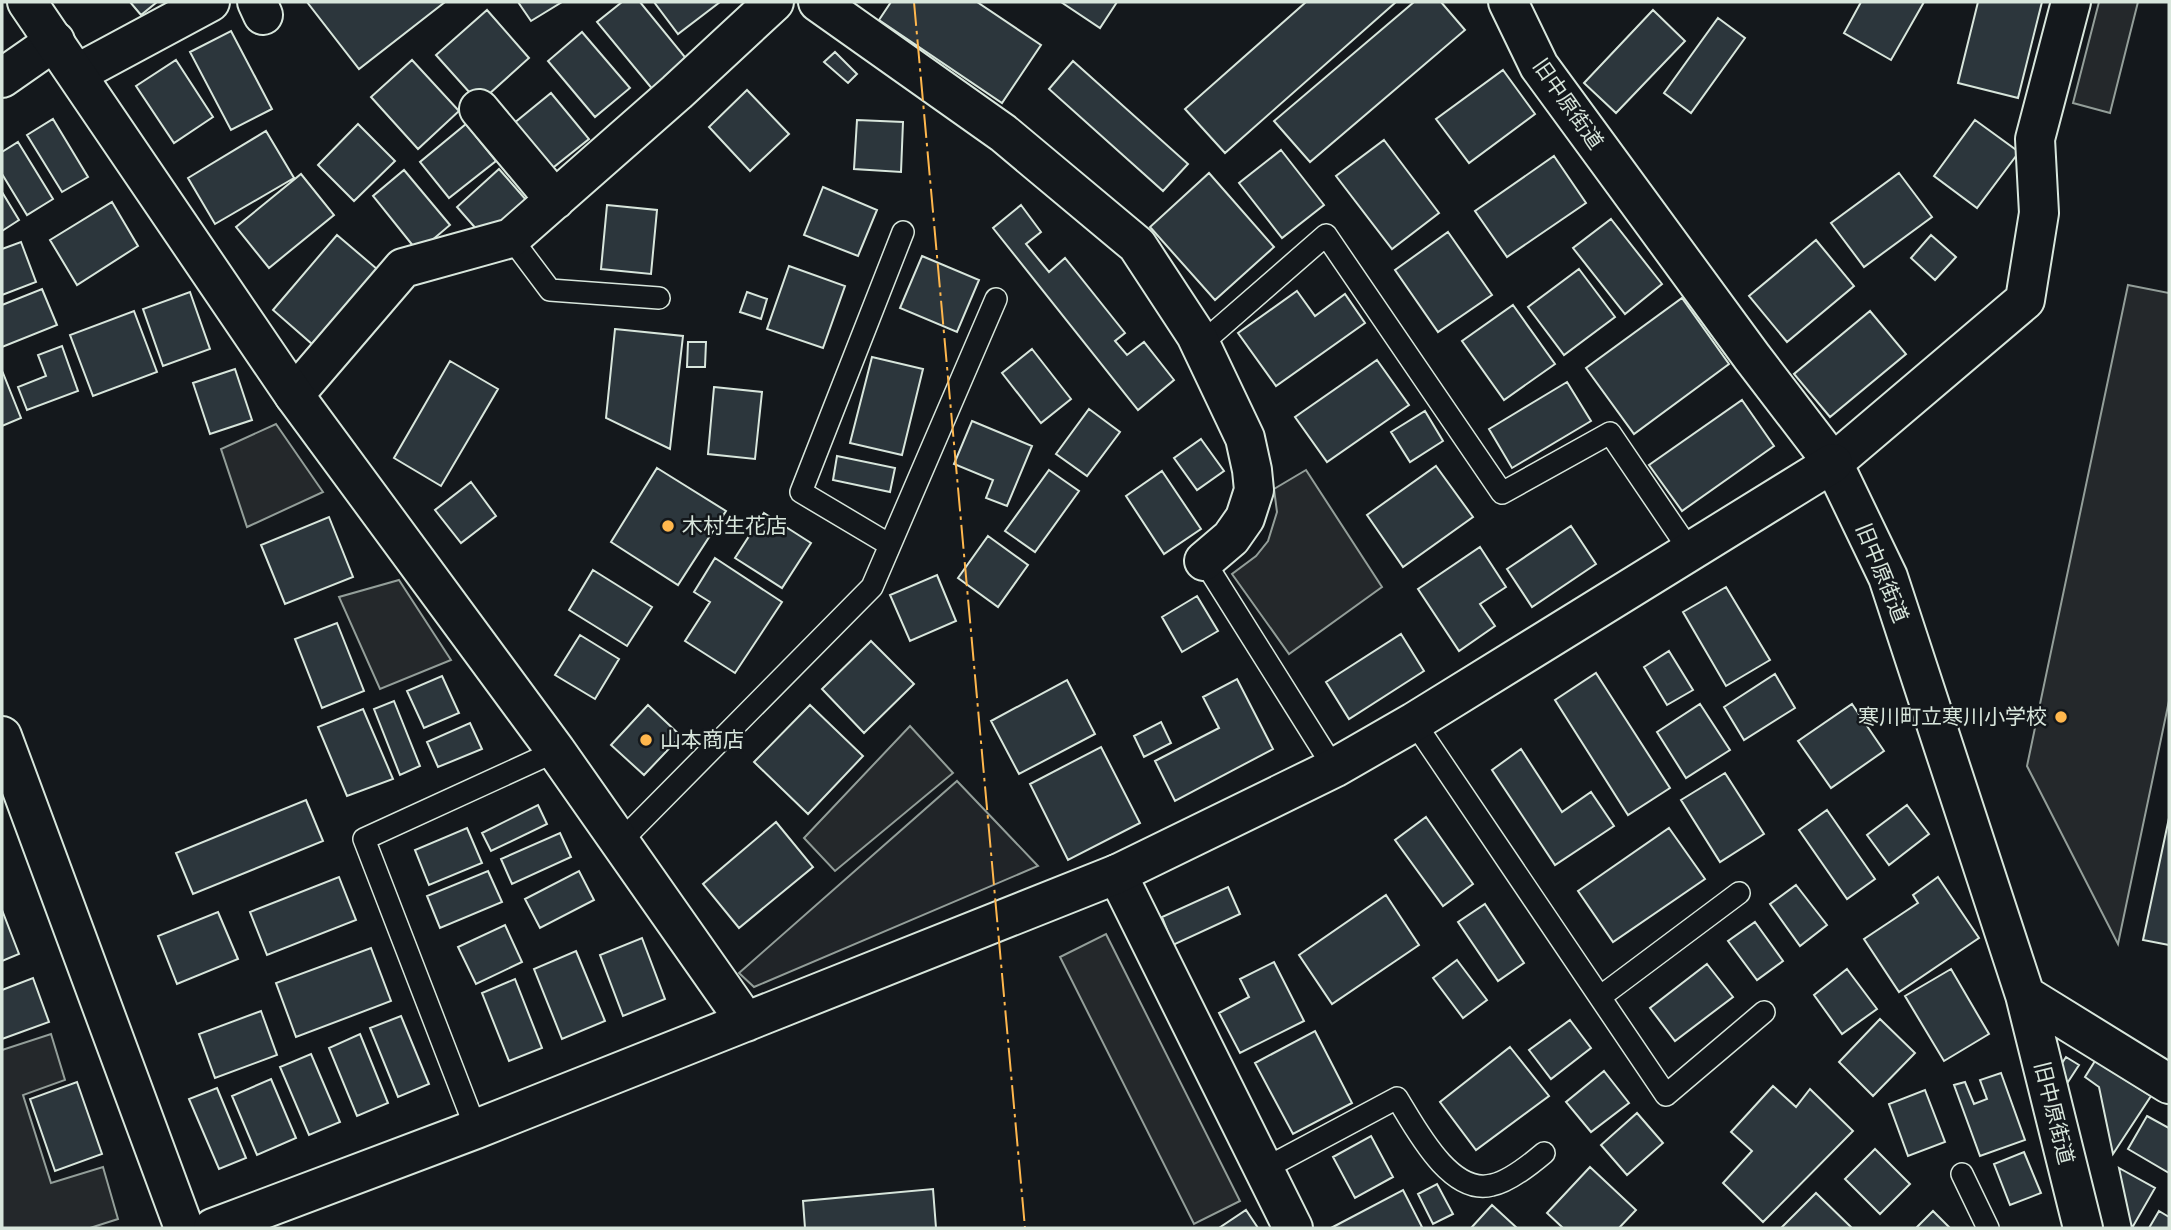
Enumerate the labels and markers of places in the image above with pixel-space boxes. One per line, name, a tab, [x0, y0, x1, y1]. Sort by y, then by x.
place label: 木村生花店	[682, 515, 787, 537]
marker: 木村生花店	[660, 518, 676, 534]
place label: 寒川町立寒川小学校	[1858, 706, 2047, 728]
marker: 寒川町立寒川小学校	[2053, 709, 2069, 725]
place label: 山本商店	[660, 729, 744, 751]
marker: 山本商店	[638, 732, 654, 748]

